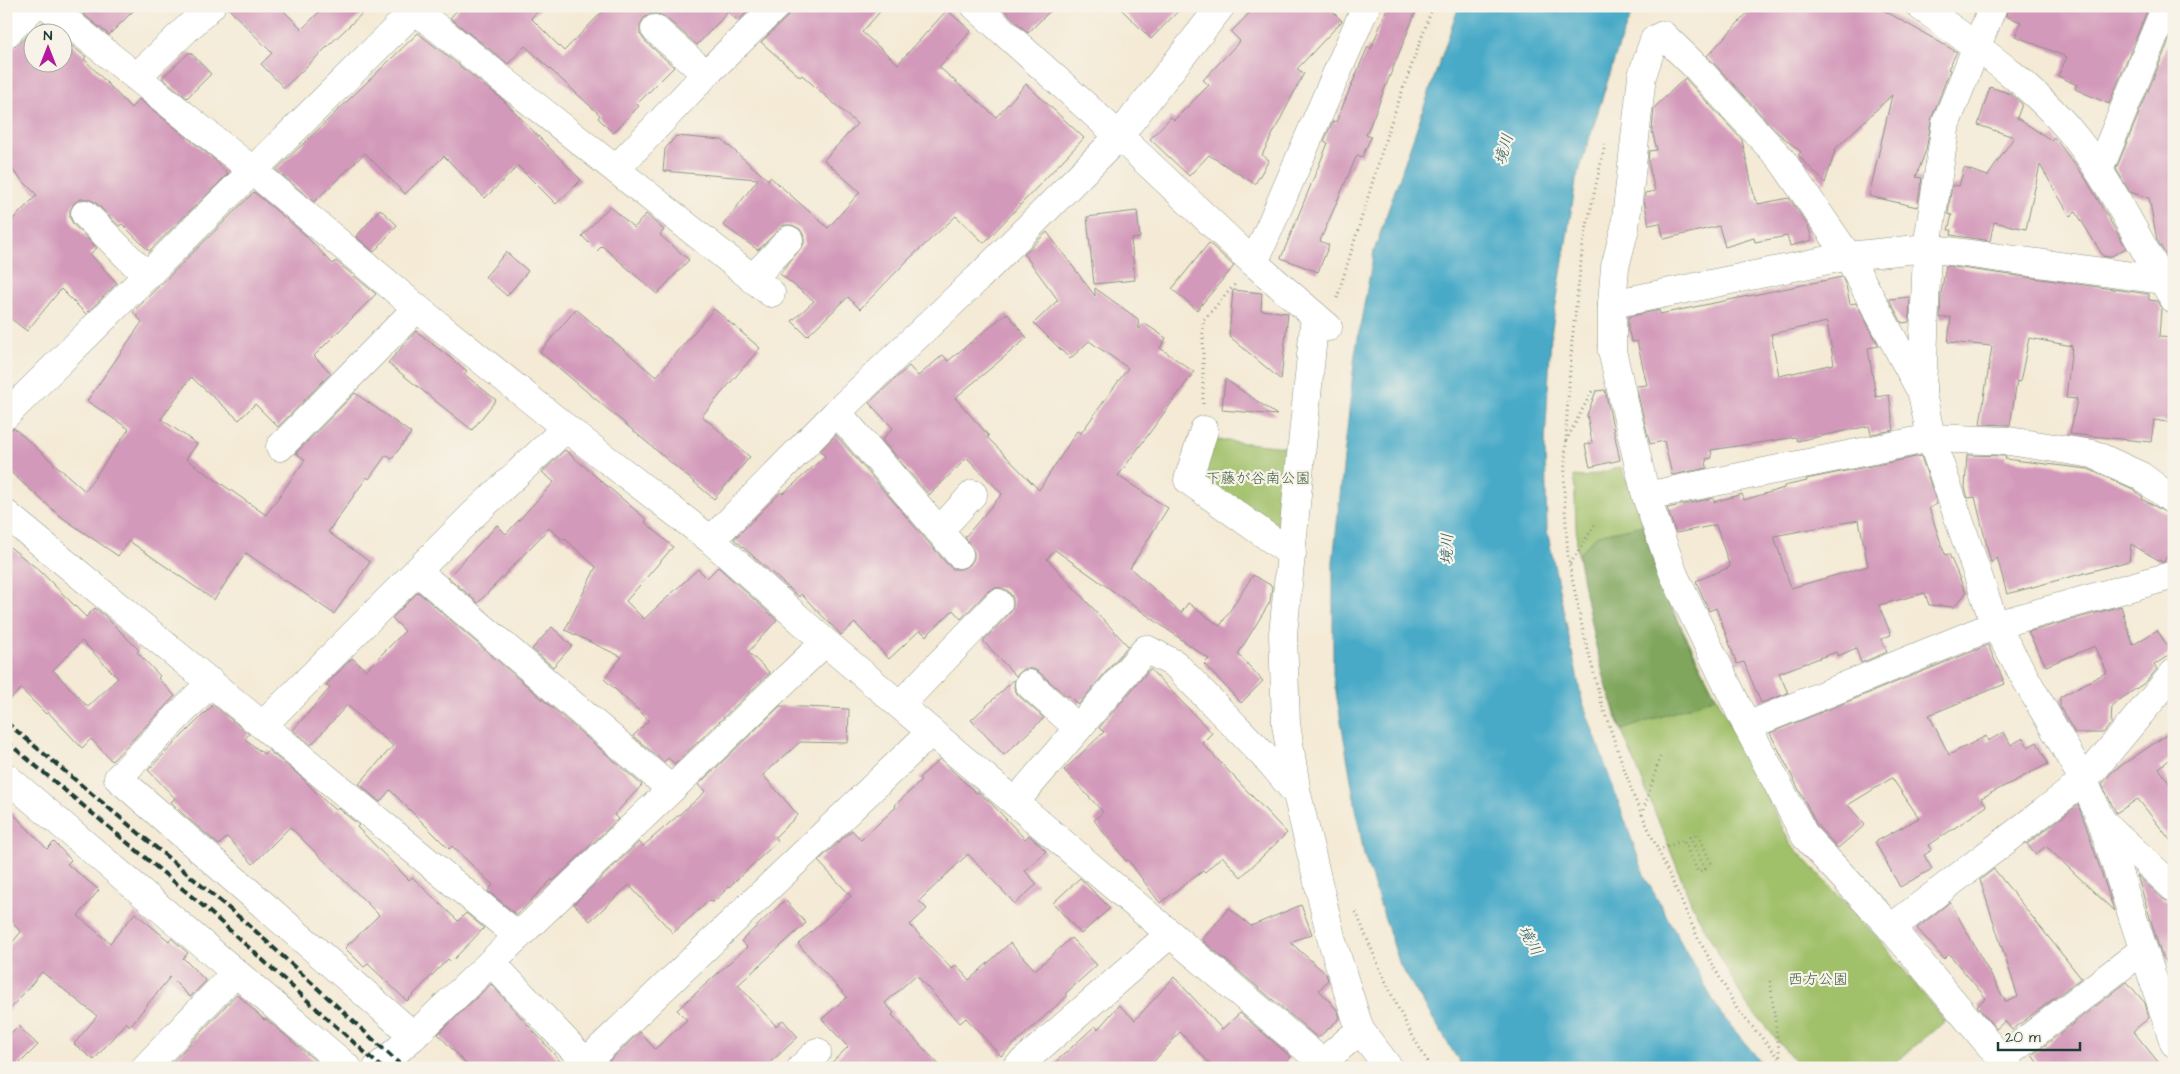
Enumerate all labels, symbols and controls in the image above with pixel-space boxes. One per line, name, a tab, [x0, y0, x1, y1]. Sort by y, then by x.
north arrow	[22, 22, 72, 72]
text: N	[44, 26, 53, 46]
water label: 境川	[1489, 131, 1519, 168]
park label: 下藤が谷南公園	[1205, 468, 1311, 489]
water label: 境川	[1435, 533, 1459, 565]
water label: 境川	[1513, 921, 1548, 960]
park label: 西方公園	[1788, 969, 1848, 990]
scale bar	[1998, 1019, 2080, 1051]
text: 20 m	[2005, 1027, 2041, 1048]

